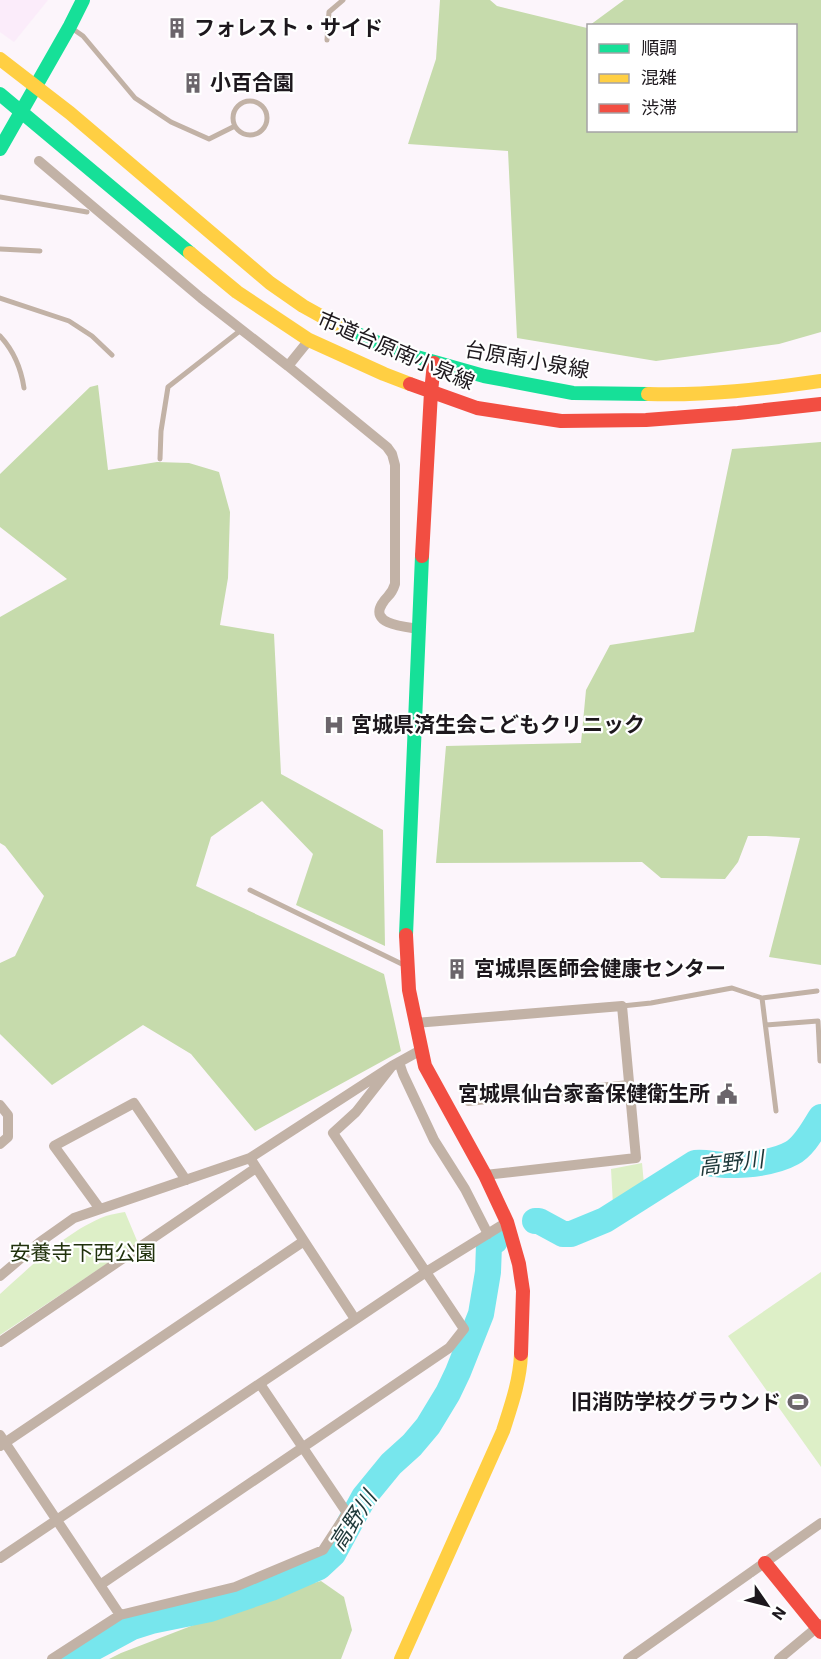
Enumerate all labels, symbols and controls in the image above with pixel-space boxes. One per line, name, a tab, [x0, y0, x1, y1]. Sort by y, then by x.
building icon: フォレスト・サイド	[165, 16, 189, 40]
place label: フォレスト・サイド	[194, 16, 383, 40]
legend	[587, 24, 797, 132]
text: 順調	[641, 37, 677, 58]
text: 混雑	[641, 67, 677, 88]
building icon: 小百合園	[181, 71, 205, 95]
place label: 小百合園	[210, 71, 294, 95]
text: 渋滞	[641, 97, 677, 118]
street label: 市道台原南小泉線	[314, 307, 478, 395]
street label: 台原南小泉線	[463, 337, 591, 383]
hospital icon: 宮城県済生会こどもクリニック	[322, 713, 346, 737]
place label: 宮城県済生会こどもクリニック	[351, 713, 645, 737]
building icon: 宮城県医師会健康センター	[445, 957, 469, 981]
place label: 宮城県医師会健康センター	[474, 957, 726, 981]
place label: 宮城県仙台家畜保健衛生所	[458, 1082, 710, 1106]
public building icon: 宮城県仙台家畜保健衛生所	[715, 1082, 739, 1106]
water label: 高野川	[697, 1146, 767, 1179]
park label: 安養寺下西公園	[10, 1241, 157, 1265]
place label: 旧消防学校グラウンド	[571, 1390, 781, 1414]
sports icon: 旧消防学校グラウンド	[786, 1390, 810, 1414]
water label: 高野川	[325, 1485, 383, 1555]
north arrow	[737, 1575, 797, 1635]
text: N	[768, 1603, 790, 1623]

